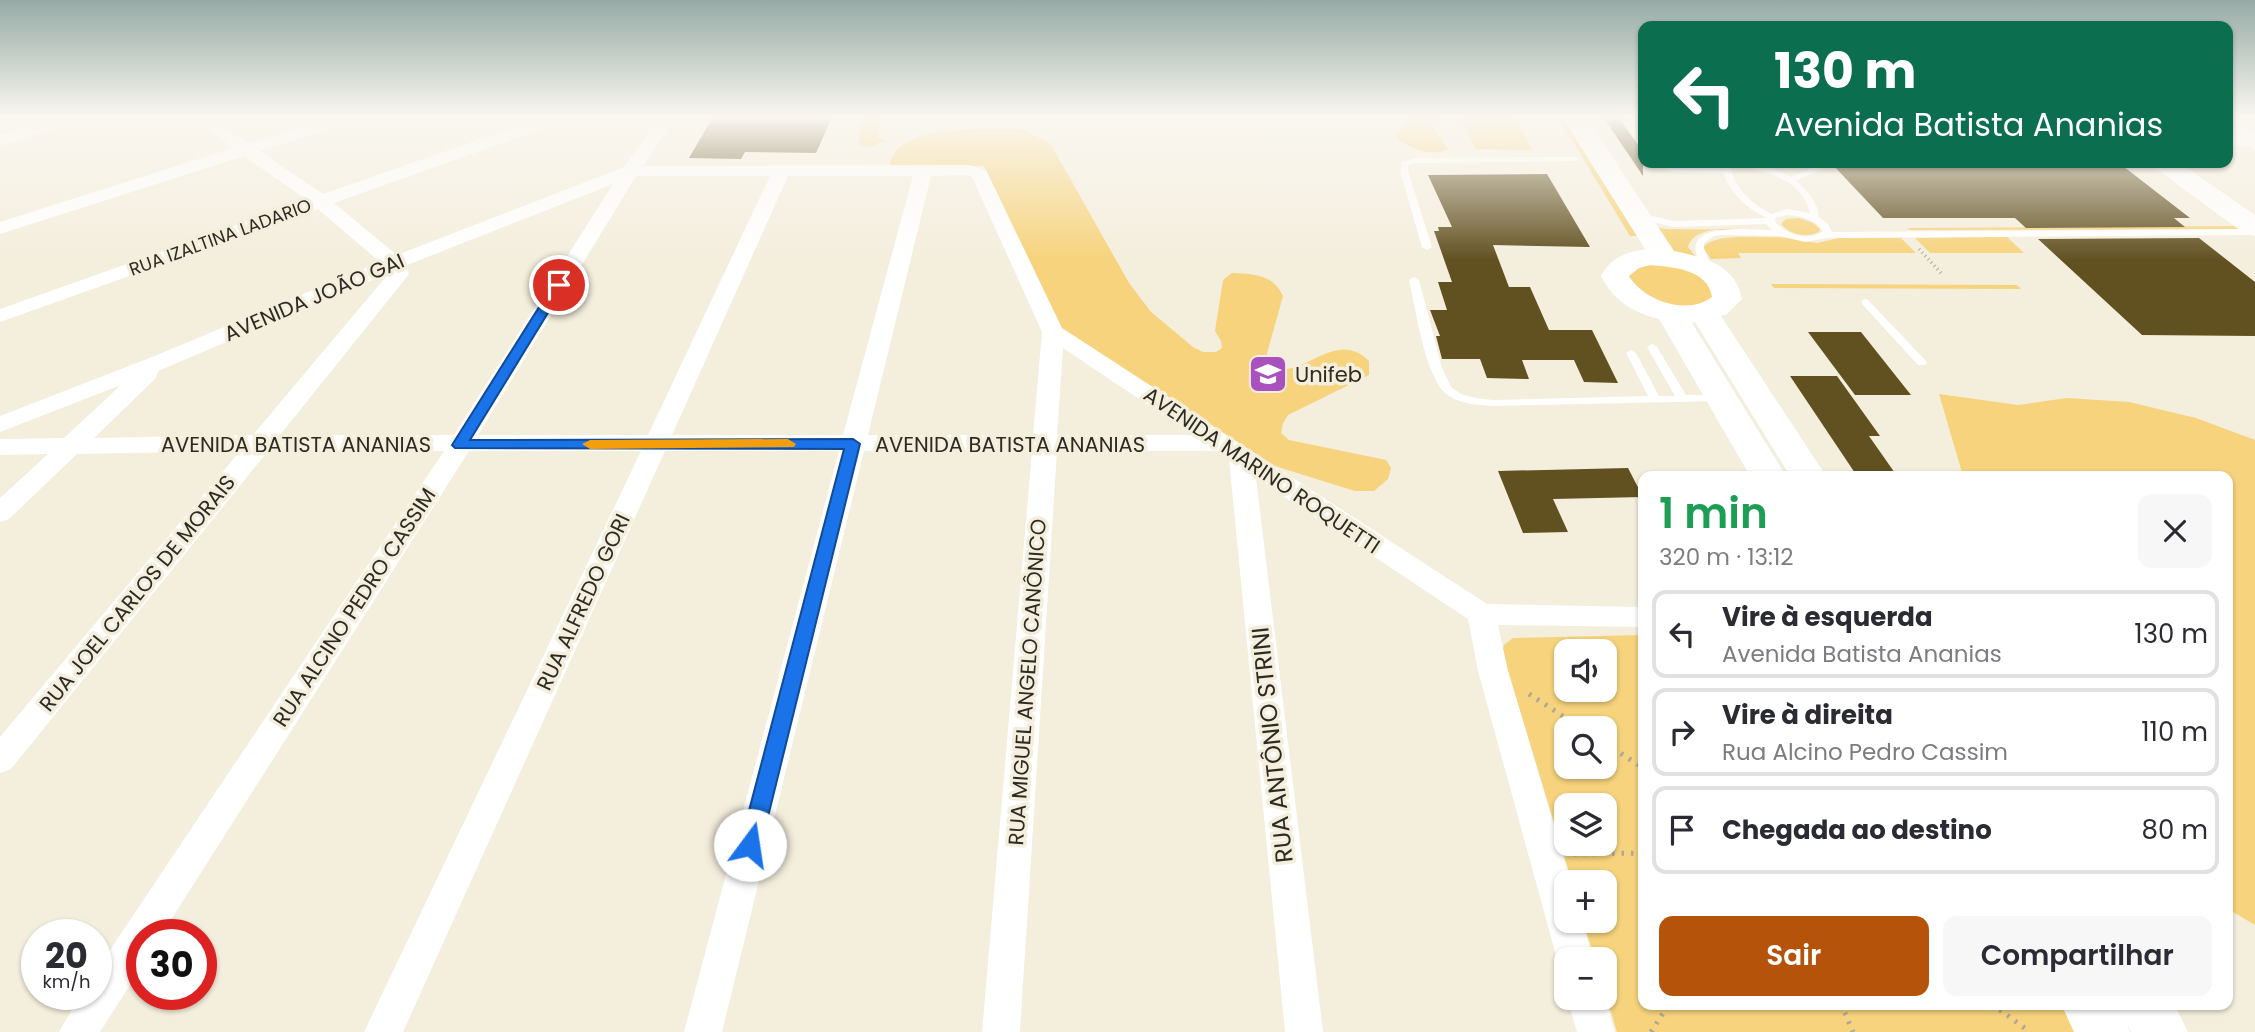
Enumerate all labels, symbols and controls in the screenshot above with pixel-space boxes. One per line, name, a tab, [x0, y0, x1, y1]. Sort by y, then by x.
text: 130 m	[1774, 37, 1916, 105]
icon: left	[1659, 49, 1750, 140]
text: Avenida Batista Ananias	[1774, 102, 2163, 147]
street label: RUA IZALTINA LADARIO	[125, 192, 315, 282]
street label: AVENIDA JOÃO GAI	[219, 246, 409, 348]
pin	[529, 255, 589, 315]
icon: arrive	[540, 266, 578, 304]
school or university icon: Unifeb	[1247, 353, 1289, 395]
place label: Unifeb	[1295, 360, 1362, 389]
street label: AVENIDA MARINO ROQUETTI	[1138, 380, 1386, 560]
street label: AVENIDA BATISTA ANANIAS	[161, 430, 431, 459]
street label: AVENIDA BATISTA ANANIAS	[875, 430, 1145, 459]
street label: RUA JOEL CARLOS DE MORAIS	[32, 469, 242, 717]
street label: RUA ALCINO PEDRO CASSIM	[266, 482, 442, 732]
text: 1 min	[1659, 484, 1768, 543]
button: close	[2138, 494, 2212, 568]
street label: RUA ALFREDO GORI	[529, 509, 637, 695]
street label: RUA MIGUEL ANGELO CANÔNICO	[1001, 518, 1053, 846]
text: 320 m · 13:12	[1659, 541, 1794, 573]
text: Vire à esquerda	[1722, 599, 1933, 635]
icon: left	[1663, 615, 1701, 653]
text: 130 m	[2134, 616, 2208, 652]
street label: RUA ANTÔNIO STRINI	[1243, 626, 1301, 864]
text: Avenida Batista Ananias	[1722, 638, 2002, 670]
map controls	[1554, 639, 1617, 1010]
button: sound	[1554, 639, 1617, 702]
text: Vire à direita	[1722, 697, 1893, 733]
icon: right	[1663, 713, 1701, 751]
text: 110 m	[2141, 714, 2208, 750]
button: search	[1554, 716, 1617, 779]
text: Rua Alcino Pedro Cassim	[1722, 736, 2008, 768]
button: layers	[1554, 793, 1617, 856]
position arrow	[713, 808, 787, 882]
icon: arrive	[1663, 811, 1701, 849]
text: Chegada ao destino	[1722, 812, 1992, 848]
text: 80 m	[2142, 812, 2208, 848]
button: +	[1554, 870, 1617, 933]
button: Sair	[1659, 916, 1929, 996]
button: Compartilhar	[1943, 916, 2212, 996]
speed limit sign: 30	[126, 919, 217, 1010]
text: 20	[45, 931, 88, 980]
button: −	[1554, 947, 1617, 1010]
text: km/h	[43, 969, 90, 994]

